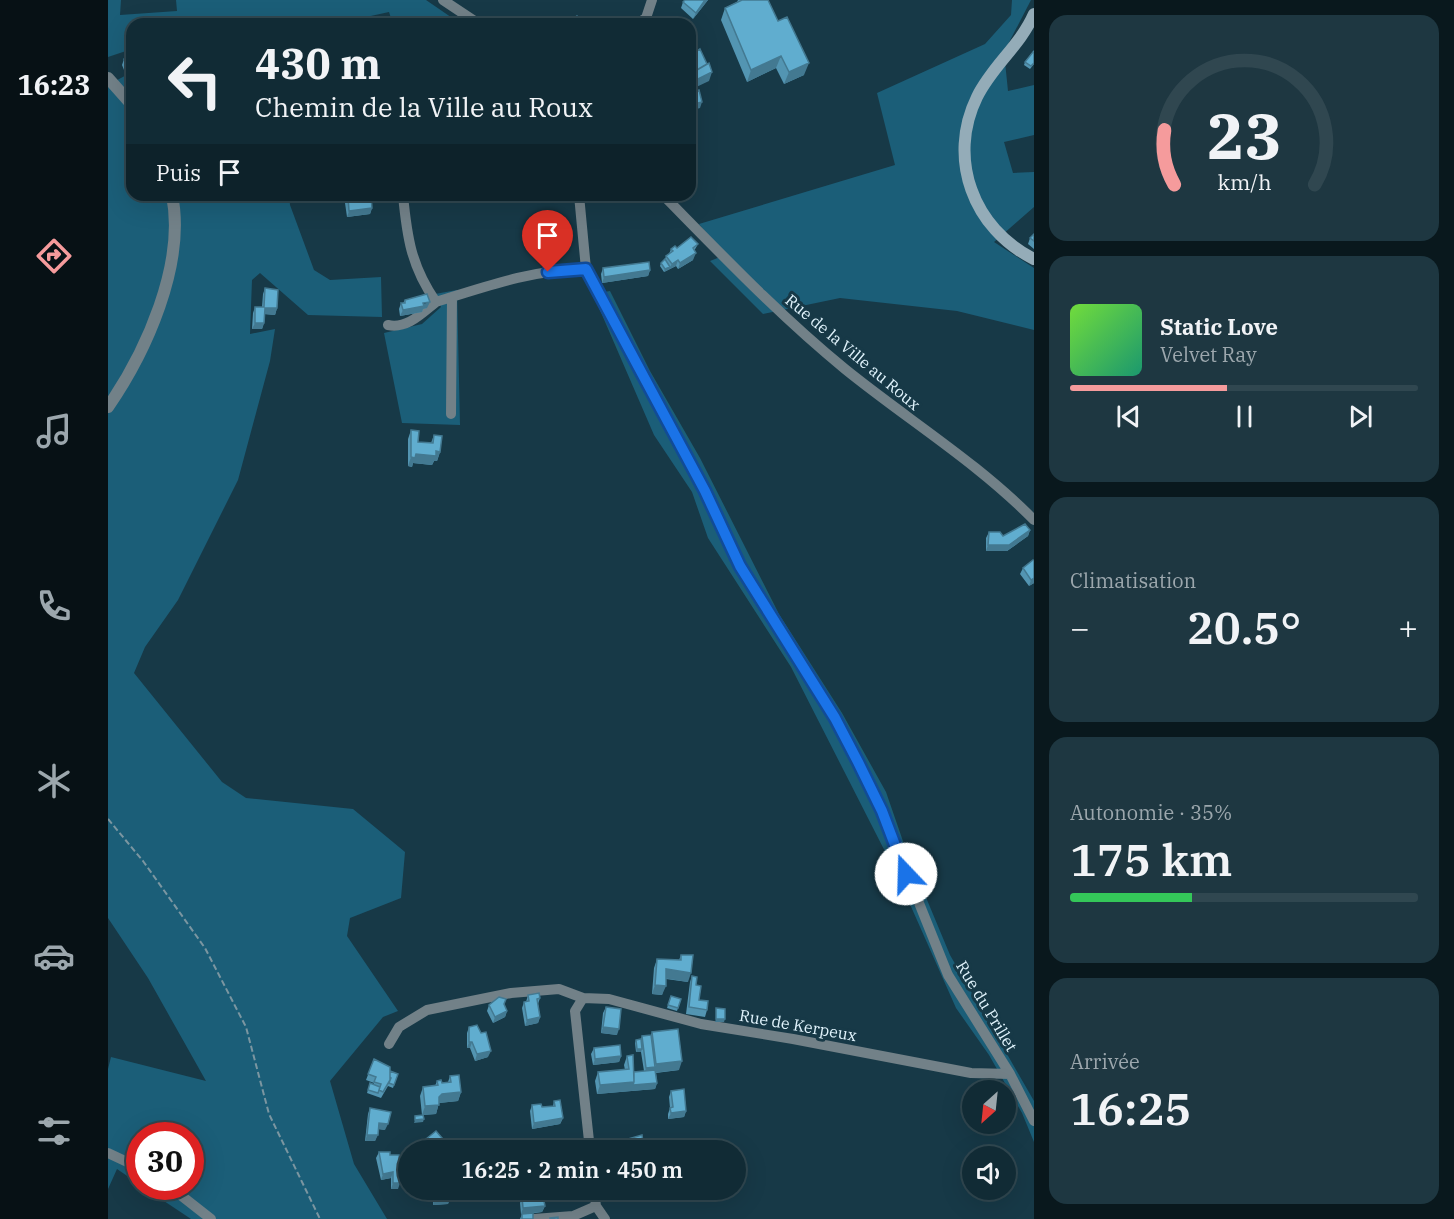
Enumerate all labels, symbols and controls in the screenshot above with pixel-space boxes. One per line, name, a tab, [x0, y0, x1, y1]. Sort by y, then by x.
text: 430 m	[255, 36, 381, 91]
icon: left	[156, 42, 234, 120]
text: 16:23	[18, 67, 90, 102]
text: Chemin de la Ville au Roux	[255, 89, 593, 124]
text: 23	[1207, 95, 1281, 176]
icon: arrive	[213, 156, 246, 189]
text: Puis	[156, 158, 201, 187]
text: km/h	[1217, 168, 1271, 196]
pin	[522, 210, 573, 272]
icon: arrive	[531, 219, 564, 252]
icon: directions	[33, 235, 75, 277]
street label: Rue de la Ville au Roux	[781, 290, 925, 414]
text: Static Love	[1160, 312, 1278, 341]
text: Velvet Ray	[1160, 341, 1257, 368]
icon: previous	[1112, 400, 1145, 433]
icon: pause	[1228, 400, 1261, 433]
icon: next	[1344, 400, 1377, 433]
icon: music	[33, 410, 75, 452]
text: Climatisation	[1070, 567, 1196, 594]
icon: phone	[33, 585, 75, 627]
text: 20.5°	[1187, 598, 1301, 656]
text: −	[1070, 606, 1090, 649]
text: +	[1398, 606, 1418, 649]
icon: climate	[33, 760, 75, 802]
text: Autonomie · 35%	[1070, 799, 1232, 826]
text: 175 km	[1070, 830, 1232, 888]
position arrow	[874, 842, 938, 906]
icon: car	[33, 935, 75, 977]
street label: Rue du Prillet	[952, 957, 1022, 1055]
street label: Rue de Kerpeux	[738, 1005, 858, 1045]
text: Arrivée	[1070, 1048, 1140, 1075]
text: 16:25	[1070, 1079, 1191, 1137]
north arrow	[962, 1080, 1016, 1134]
map controls	[962, 1080, 1016, 1200]
icon: filters	[33, 1110, 75, 1152]
speed limit sign: 30	[126, 1122, 204, 1200]
button: sound	[962, 1146, 1016, 1200]
text: 16:25 · 2 min · 450 m	[461, 1155, 683, 1184]

